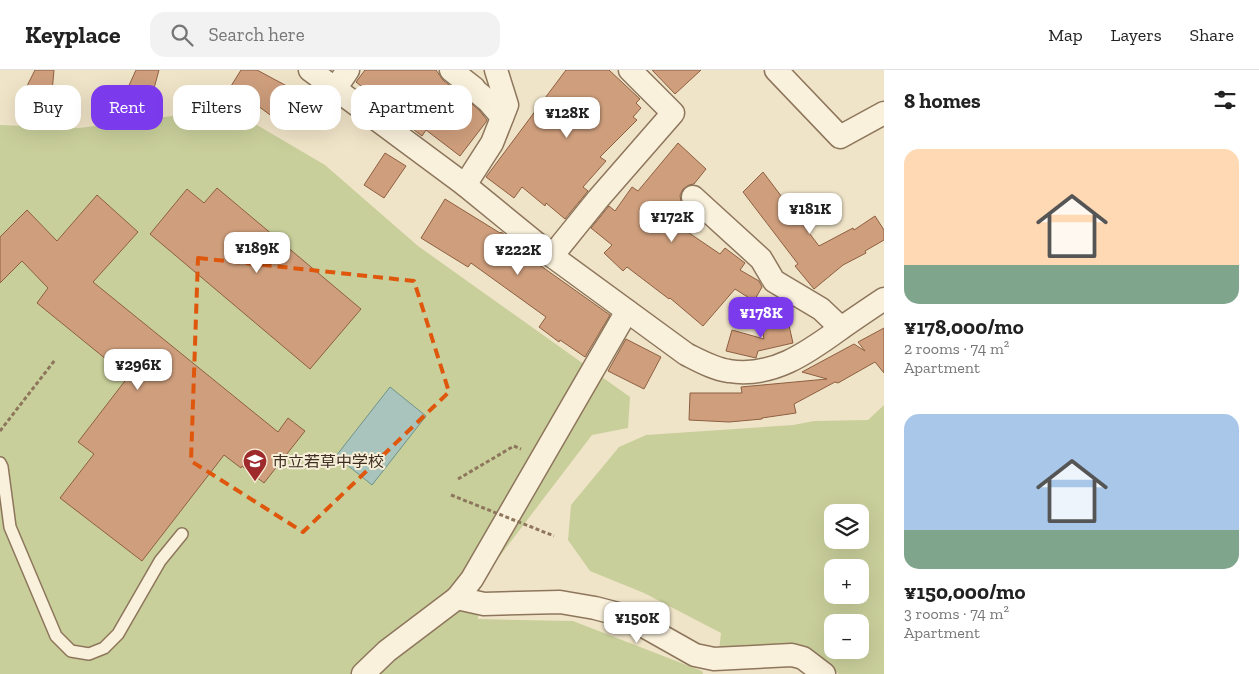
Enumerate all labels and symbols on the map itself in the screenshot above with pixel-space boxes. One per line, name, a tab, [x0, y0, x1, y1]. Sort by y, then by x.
pin: ¥128K	[532, 97, 602, 139]
pin: ¥181K	[775, 192, 845, 235]
pin: ¥172K	[637, 200, 707, 243]
pin: ¥189K	[222, 232, 292, 274]
pin: ¥222K	[483, 234, 553, 276]
pin: ¥178K	[726, 296, 796, 339]
pin: ¥296K	[103, 348, 173, 391]
school or university icon: 市立若草中学校	[242, 448, 268, 482]
place label: 市立若草中学校	[272, 452, 384, 471]
pin: ¥150K	[602, 602, 672, 644]

